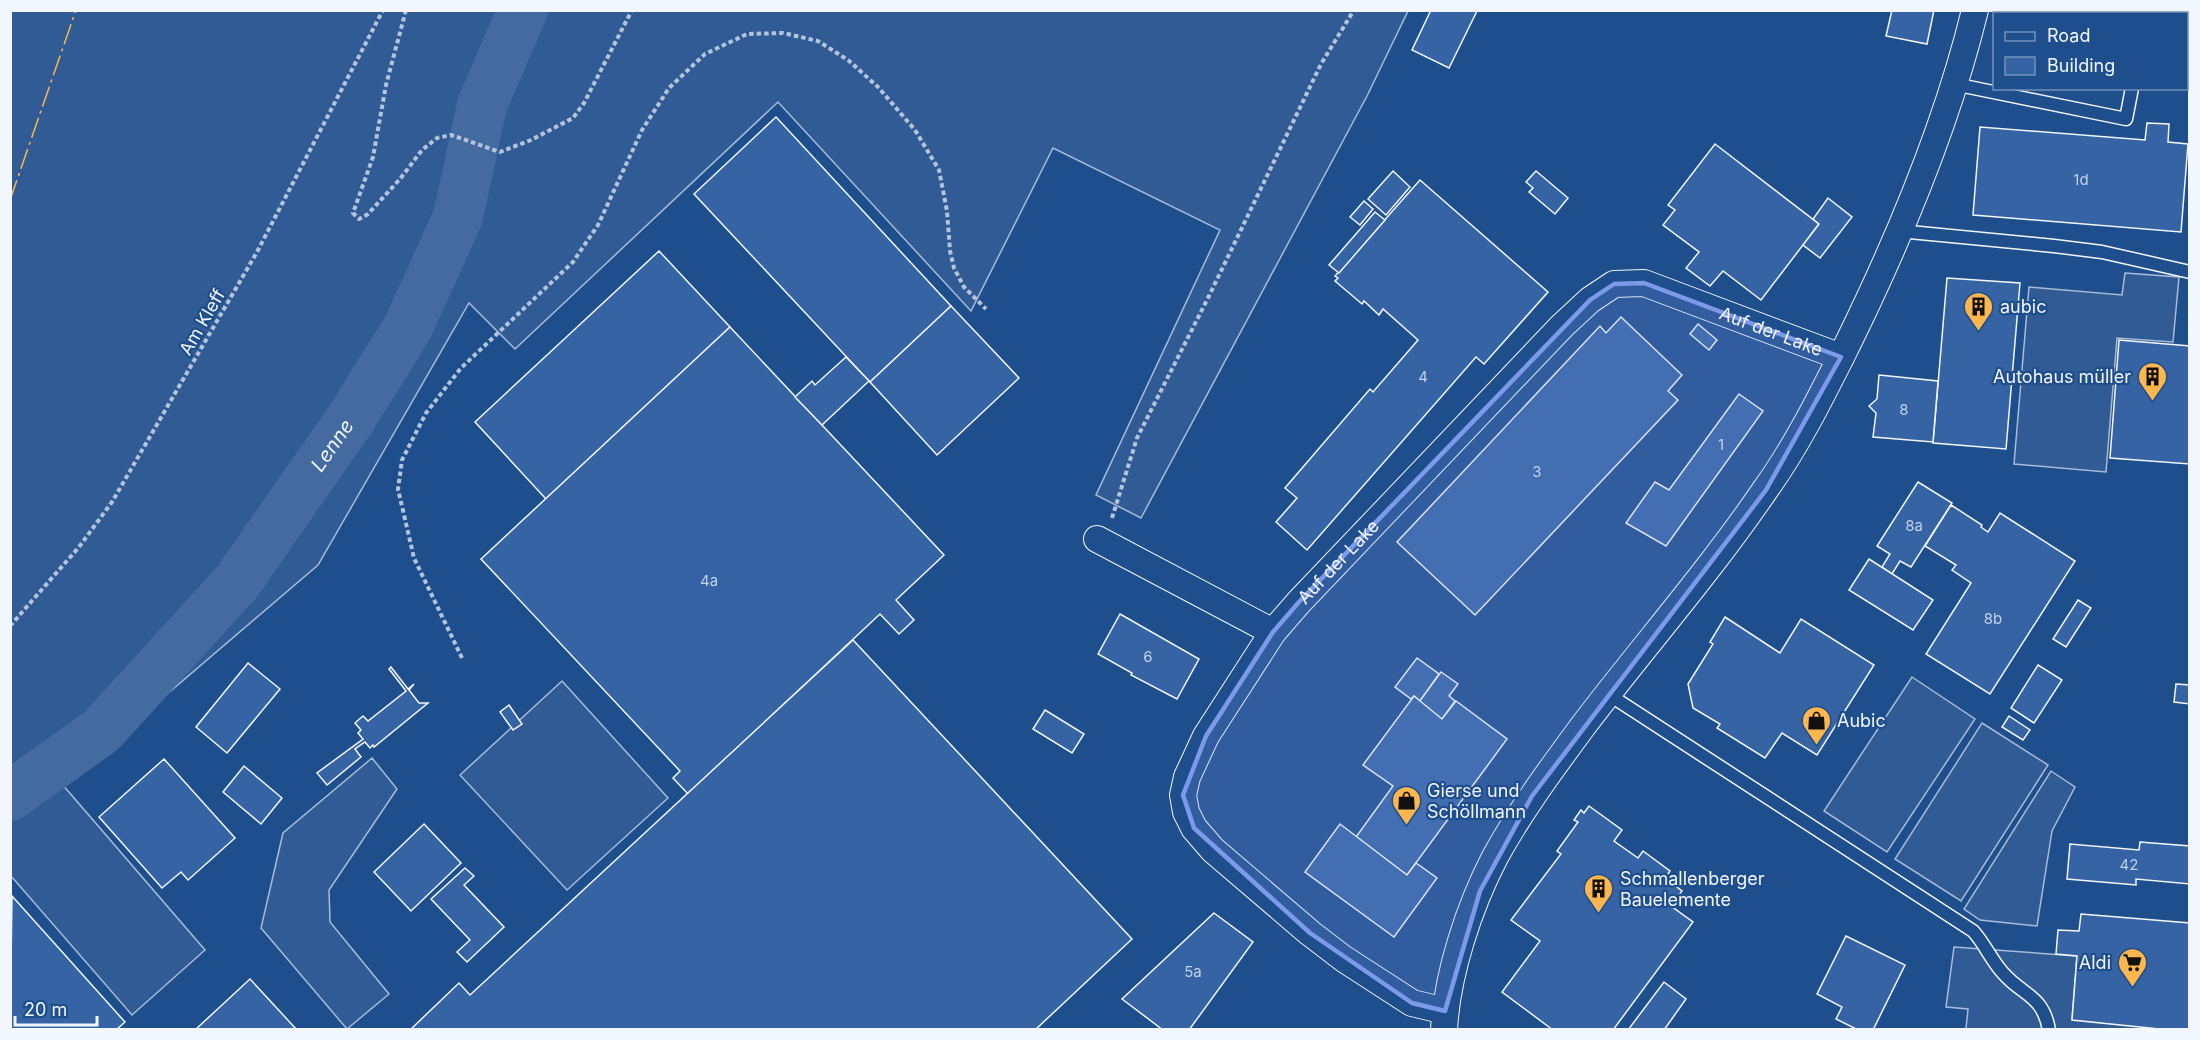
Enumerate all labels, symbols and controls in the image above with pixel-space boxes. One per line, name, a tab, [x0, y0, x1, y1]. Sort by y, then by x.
legend	[1993, 12, 2188, 90]
text: Road	[2047, 25, 2090, 46]
text: Building	[2047, 55, 2115, 76]
house number: 1d	[2073, 170, 2089, 189]
street label: Am Kleff	[175, 285, 229, 359]
building icon: aubic	[1963, 290, 1995, 332]
place label: aubic	[2000, 296, 2046, 317]
street label: Auf der Lake	[1717, 302, 1826, 360]
building icon: Autohaus müller	[2136, 360, 2168, 402]
place label: Autohaus müller	[1993, 366, 2131, 387]
house number: 4	[1418, 367, 1428, 386]
house number: 8	[1899, 400, 1909, 419]
water label: Lenne	[306, 415, 359, 476]
house number: 1	[1718, 435, 1724, 454]
house number: 3	[1532, 462, 1542, 481]
street label: Auf der Lake	[1293, 515, 1383, 608]
house number: 8a	[1905, 516, 1923, 535]
house number: 4a	[700, 571, 718, 590]
house number: 8b	[1984, 609, 2002, 628]
house number: 6	[1143, 647, 1153, 666]
shop icon: Aubic	[1800, 704, 1832, 746]
place label: Aubic	[1837, 710, 1886, 731]
place label: Gierse und Schöllmann	[1427, 780, 1526, 822]
shop icon: Gierse und Schöllmann	[1390, 784, 1422, 826]
house number: 42	[2120, 855, 2138, 874]
place label: Schmallenberger Bauelemente	[1620, 868, 1765, 910]
building icon: Schmallenberger Bauelemente	[1583, 872, 1615, 914]
supermarket icon: Aldi	[2116, 946, 2148, 988]
place label: Aldi	[2079, 952, 2111, 973]
house number: 5a	[1184, 962, 1202, 981]
scale bar	[15, 989, 98, 1027]
text: 20 m	[24, 999, 67, 1020]

